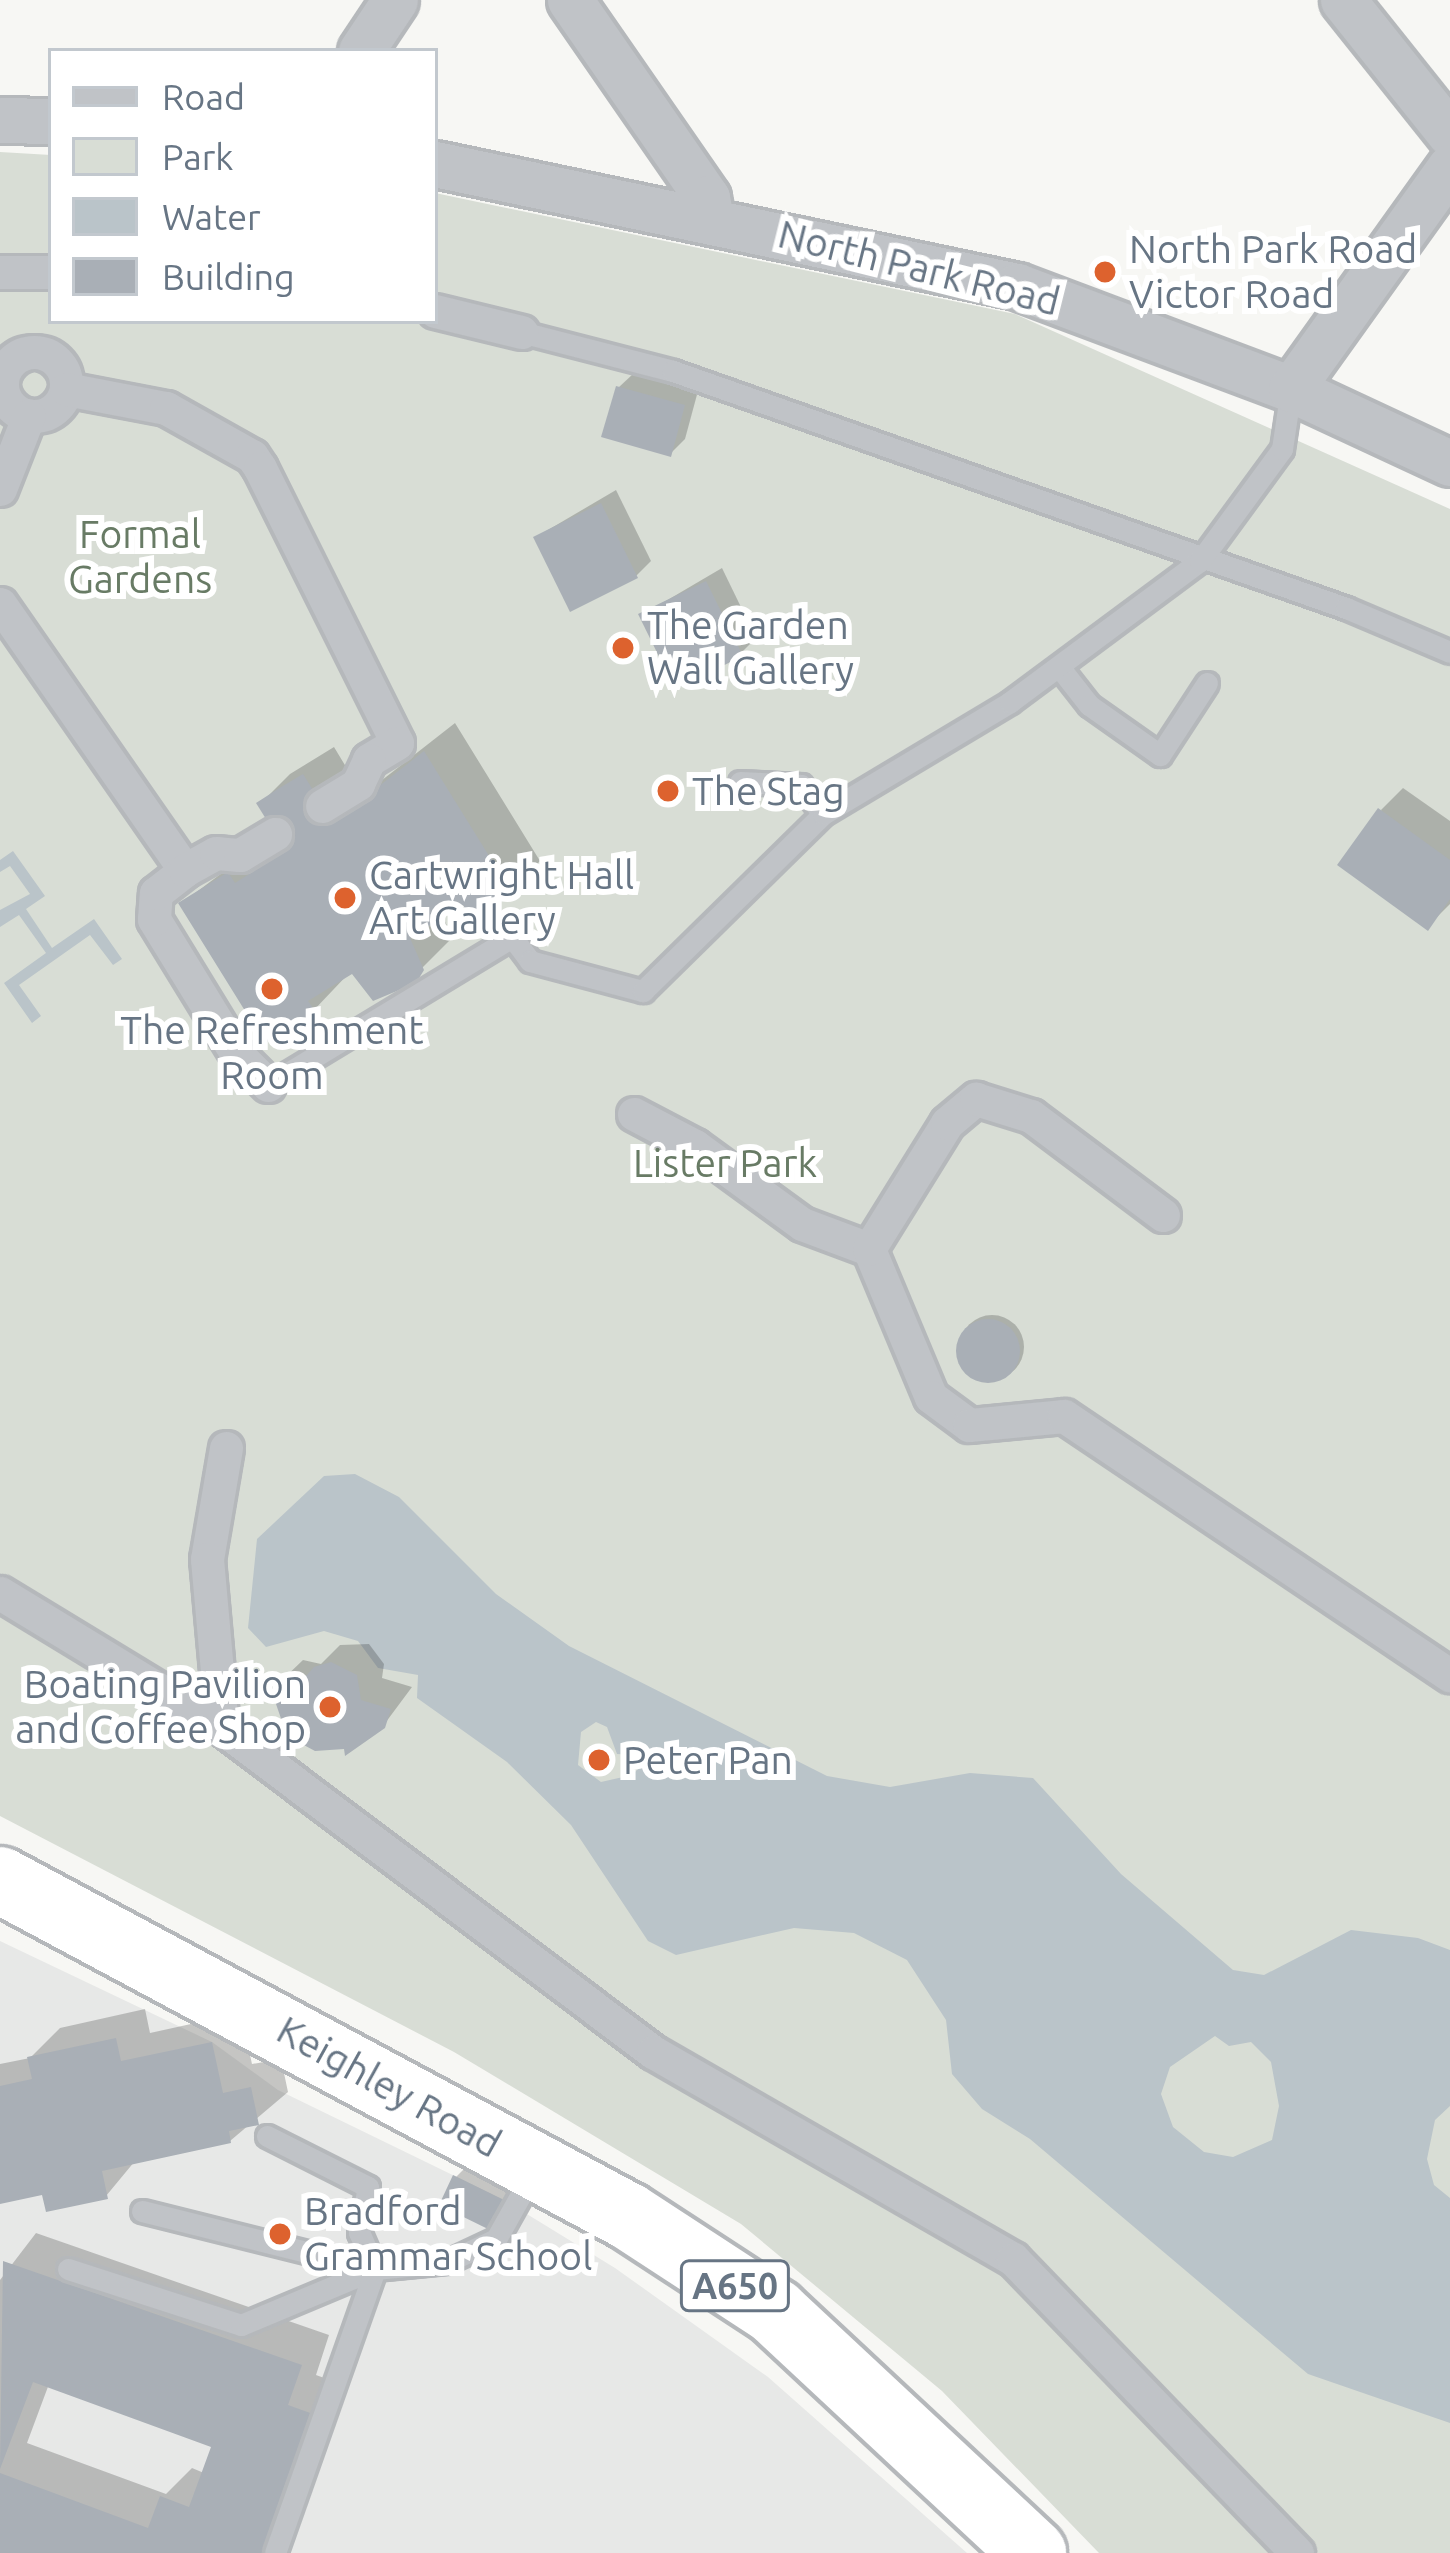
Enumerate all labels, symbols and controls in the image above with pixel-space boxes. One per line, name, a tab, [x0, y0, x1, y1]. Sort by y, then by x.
legend	[48, 48, 438, 324]
text: Road	[162, 76, 245, 117]
text: Park	[162, 136, 234, 177]
text: Water	[162, 196, 261, 237]
street label: North Park Road	[773, 210, 1065, 326]
place label: North Park Road Victor Road	[1129, 227, 1417, 318]
text: Building	[162, 256, 295, 297]
marker: North Park Road Victor Road	[1092, 259, 1118, 285]
park label: Formal Gardens	[68, 512, 212, 603]
place label: The Garden Wall Gallery	[647, 603, 854, 694]
marker: The Garden Wall Gallery	[610, 635, 636, 661]
place label: The Stag	[692, 768, 845, 814]
marker: The Stag	[655, 778, 681, 804]
place label: Cartwright Hall Art Gallery	[369, 853, 634, 944]
marker: Cartwright Hall Art Gallery	[332, 885, 358, 911]
marker: The Refreshment Room	[259, 976, 285, 1002]
place label: The Refreshment Room	[120, 1008, 424, 1099]
park label: Lister Park	[633, 1140, 817, 1186]
place label: Boating Pavilion and Coffee Shop	[15, 1662, 306, 1753]
marker: Boating Pavilion and Coffee Shop	[317, 1694, 343, 1720]
place label: Peter Pan	[623, 1737, 793, 1783]
marker: Peter Pan	[586, 1747, 612, 1773]
street label: Keighley Road	[269, 2006, 509, 2168]
place label: Bradford Grammar School	[304, 2189, 592, 2280]
marker: Bradford Grammar School	[267, 2221, 293, 2247]
road number: A650	[678, 2256, 792, 2316]

